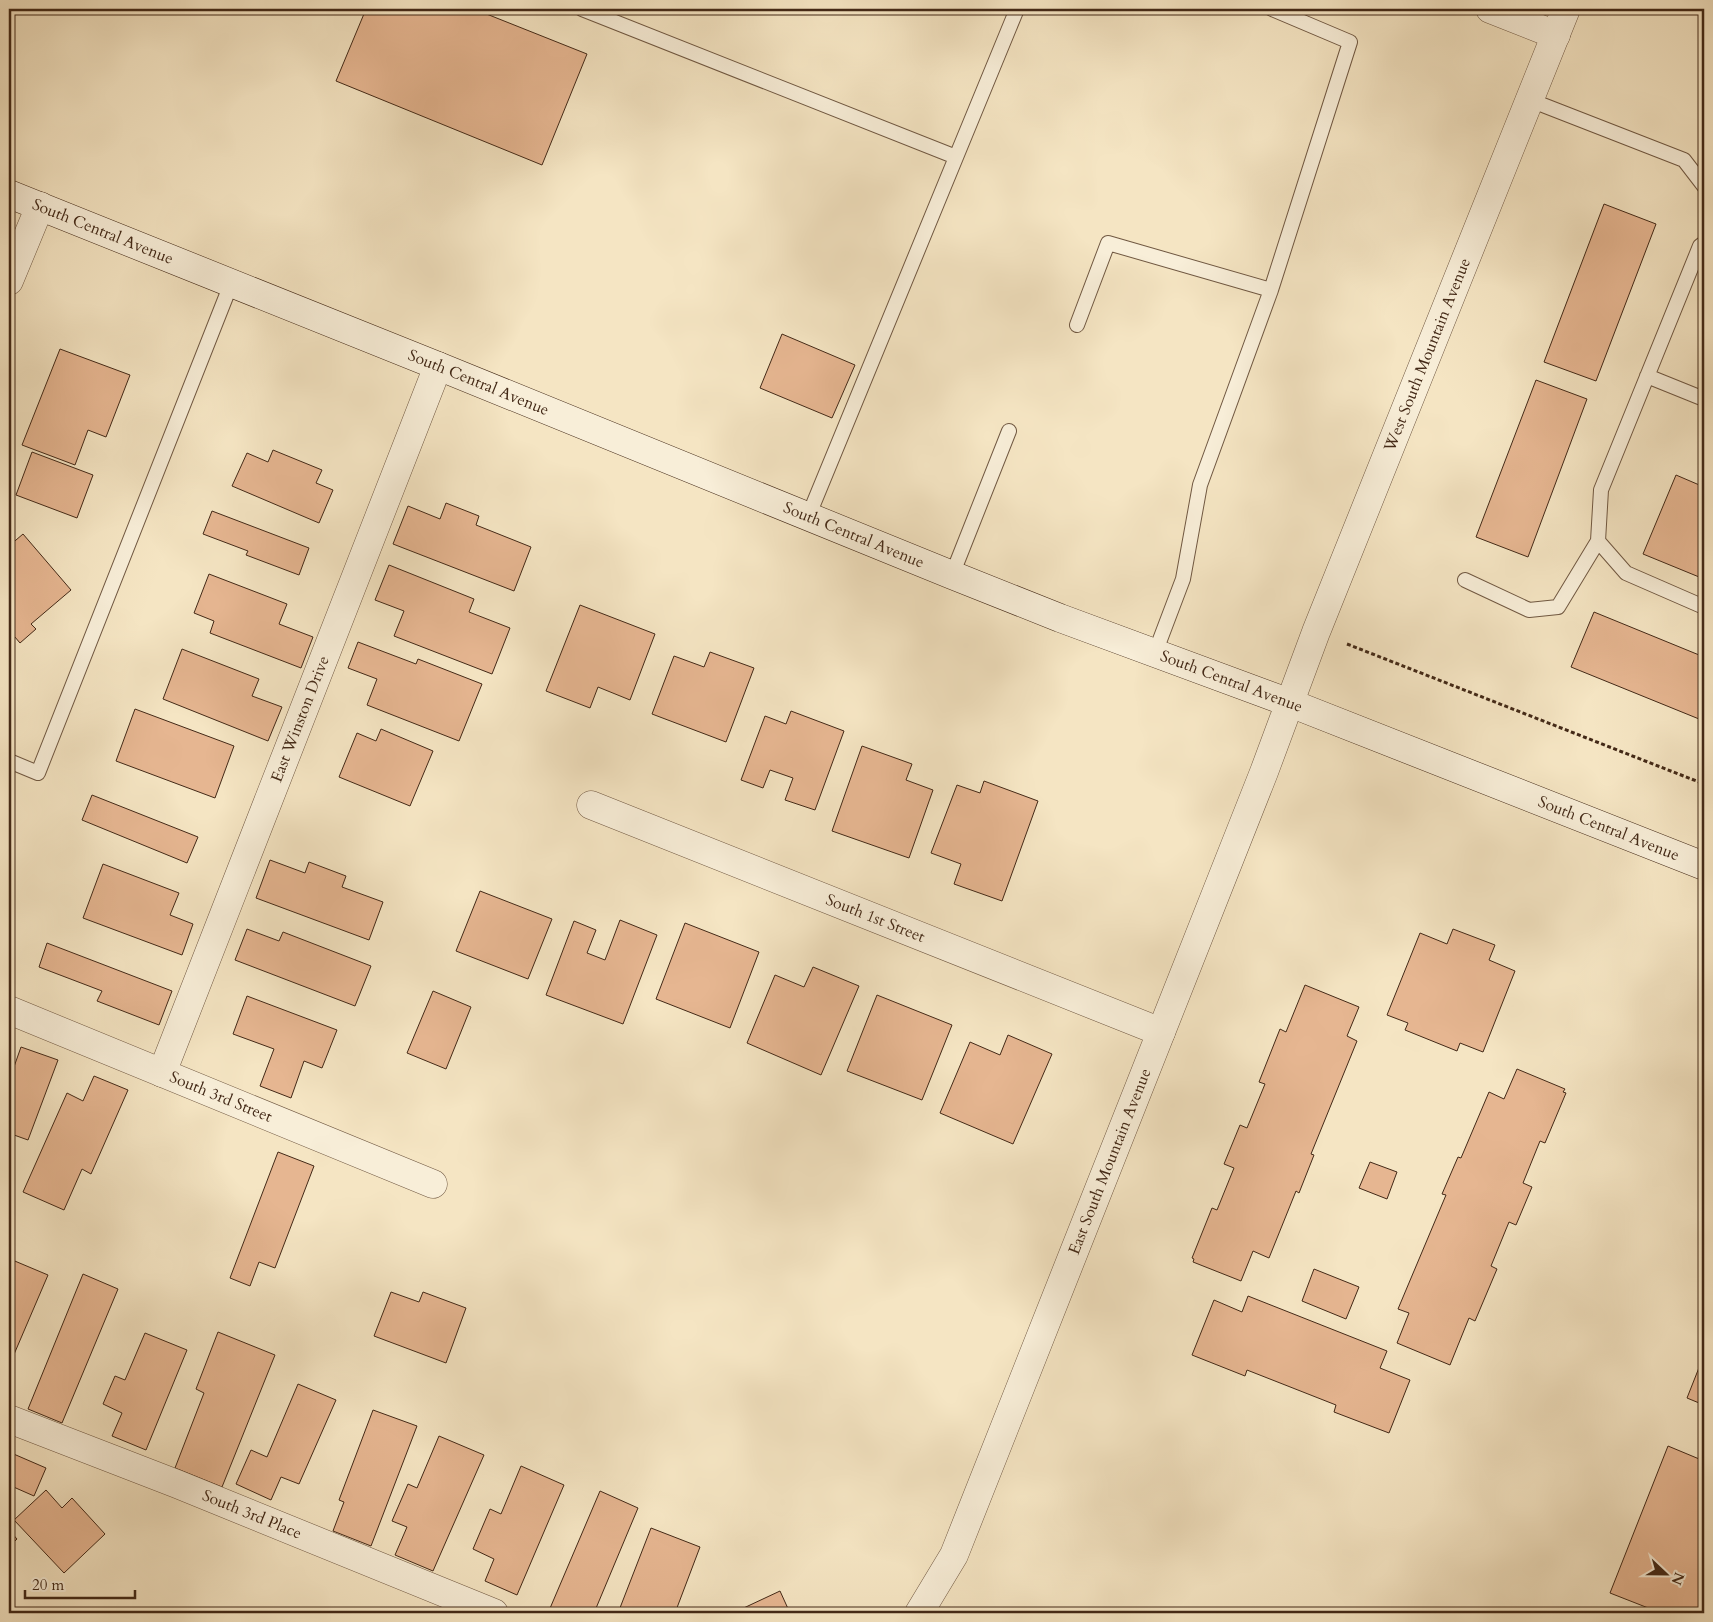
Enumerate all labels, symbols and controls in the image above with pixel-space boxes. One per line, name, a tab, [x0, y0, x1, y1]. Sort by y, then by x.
street label: South Central Avenue	[29, 193, 177, 270]
street label: West South Mountain Avenue	[1378, 255, 1476, 456]
street label: South Central Avenue	[405, 344, 552, 421]
street label: South Central Avenue	[780, 497, 927, 574]
street label: South Central Avenue	[1157, 645, 1306, 718]
street label: East Winston Drive	[266, 653, 335, 785]
street label: South Central Avenue	[1535, 791, 1683, 866]
street label: South 1st Street	[822, 889, 928, 948]
street label: East South Mountain Avenue	[1063, 1065, 1157, 1258]
street label: South 3rd Street	[166, 1066, 275, 1128]
street label: South 3rd Place	[199, 1484, 305, 1545]
north arrow	[1640, 1550, 1690, 1600]
scale bar	[25, 1567, 135, 1599]
text: N	[1667, 1569, 1689, 1588]
text: 20 m	[32, 1575, 64, 1595]

